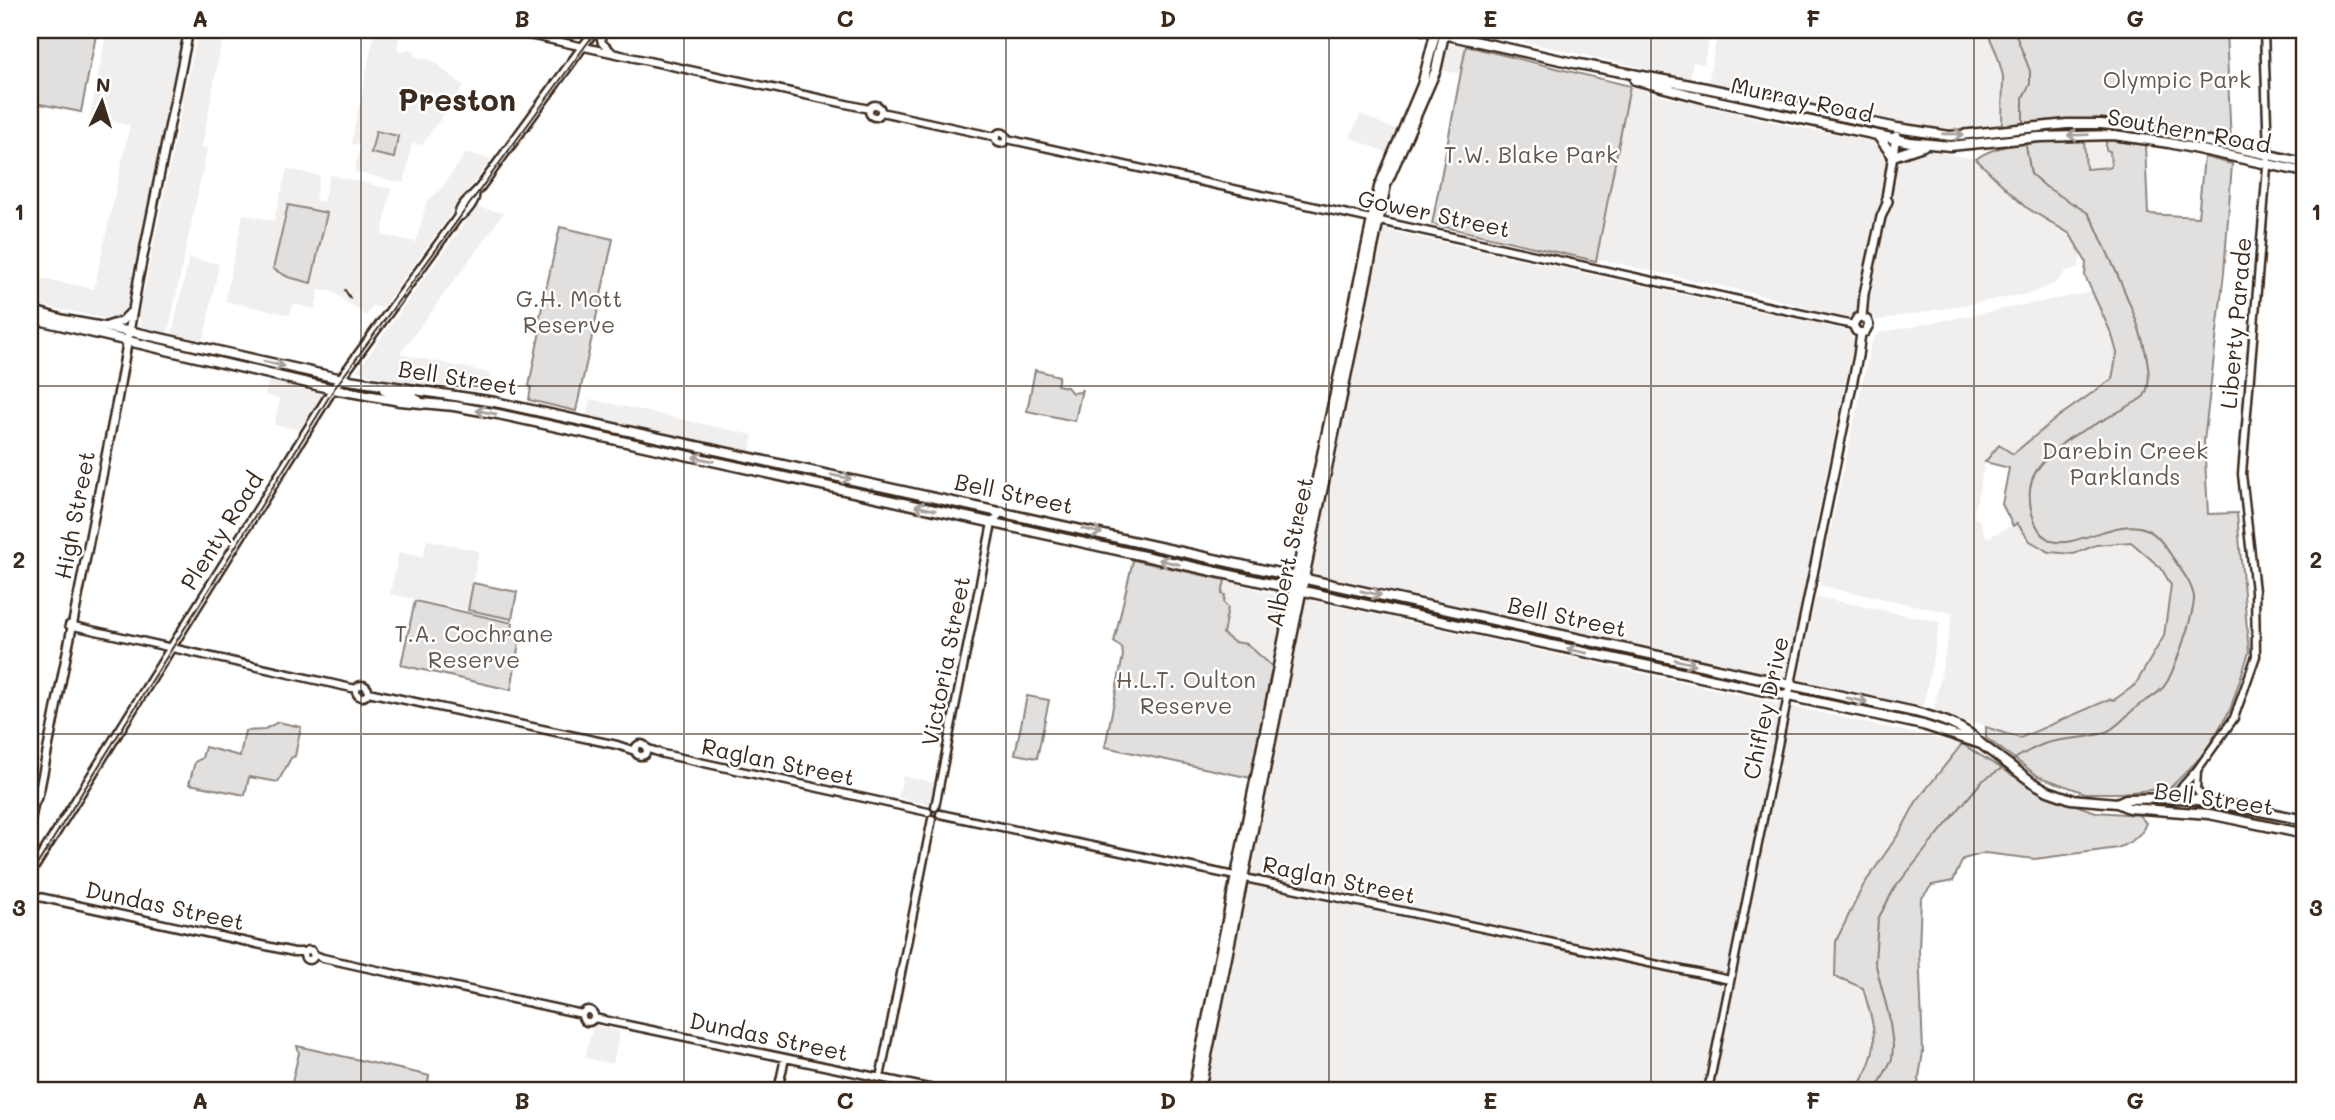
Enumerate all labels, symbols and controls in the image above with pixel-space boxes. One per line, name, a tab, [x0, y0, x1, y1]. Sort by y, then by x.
text: A	[192, 3, 208, 33]
text: B	[514, 3, 530, 33]
text: C	[836, 3, 854, 33]
text: D	[1160, 3, 1176, 33]
text: E	[1483, 3, 1497, 33]
text: F	[1806, 3, 1820, 33]
text: G	[2126, 3, 2144, 33]
park label: Olympic Park	[2103, 64, 2251, 94]
north arrow	[66, 66, 136, 136]
street label: Murray Road	[1728, 69, 1876, 129]
text: N	[95, 72, 111, 98]
district label: Preston	[398, 79, 516, 119]
street label: Southern Road	[2105, 101, 2273, 159]
one-way arrow	[1941, 128, 1964, 141]
one-way arrow	[2067, 128, 2090, 141]
park label: T.W. Blake Park	[1444, 139, 1618, 169]
street label: Gower Street	[1355, 182, 1513, 244]
text: 1	[14, 196, 24, 226]
text: 1	[2311, 196, 2321, 226]
street label: Liberty Parade	[2213, 236, 2257, 410]
park label: G.H. Mott Reserve	[516, 283, 622, 339]
street label: Bell Street	[396, 353, 520, 401]
one-way arrow	[263, 358, 285, 371]
one-way arrow	[475, 404, 498, 418]
park label: Darebin Creek Parklands	[2042, 435, 2208, 491]
street label: High Street	[47, 448, 101, 582]
one-way arrow	[692, 452, 715, 466]
street label: Plenty Road	[173, 466, 269, 595]
street label: Bell Street	[952, 466, 1076, 520]
one-way arrow	[829, 471, 852, 485]
street label: Albert Street	[1258, 474, 1320, 630]
one-way arrow	[914, 501, 937, 514]
one-way arrow	[1080, 525, 1103, 539]
text: 2	[13, 544, 25, 574]
text: 2	[2310, 544, 2322, 574]
one-way arrow	[1158, 554, 1181, 568]
street label: Victoria Street	[914, 573, 976, 748]
one-way arrow	[1359, 587, 1382, 601]
street label: Bell Street	[1505, 589, 1629, 643]
park label: T.A. Cochrane Reserve	[394, 618, 554, 674]
street label: Chifley Drive	[1735, 633, 1795, 782]
one-way arrow	[1566, 643, 1589, 657]
one-way arrow	[1673, 656, 1696, 669]
park label: H.L.T. Oulton Reserve	[1116, 664, 1256, 720]
one-way arrow	[1845, 693, 1868, 707]
street label: Raglan Street	[699, 730, 858, 792]
street label: Bell Street	[2152, 775, 2276, 821]
street label: Raglan Street	[1260, 848, 1419, 910]
street label: Dundas Street	[83, 874, 247, 937]
text: 3	[12, 892, 26, 922]
text: 3	[2309, 892, 2323, 922]
street label: Dundas Street	[687, 1005, 851, 1068]
text: A	[192, 1085, 208, 1115]
text: B	[514, 1085, 530, 1115]
text: C	[836, 1085, 854, 1115]
text: D	[1160, 1085, 1176, 1115]
text: E	[1483, 1085, 1497, 1115]
text: F	[1806, 1085, 1820, 1115]
text: G	[2126, 1085, 2144, 1115]

